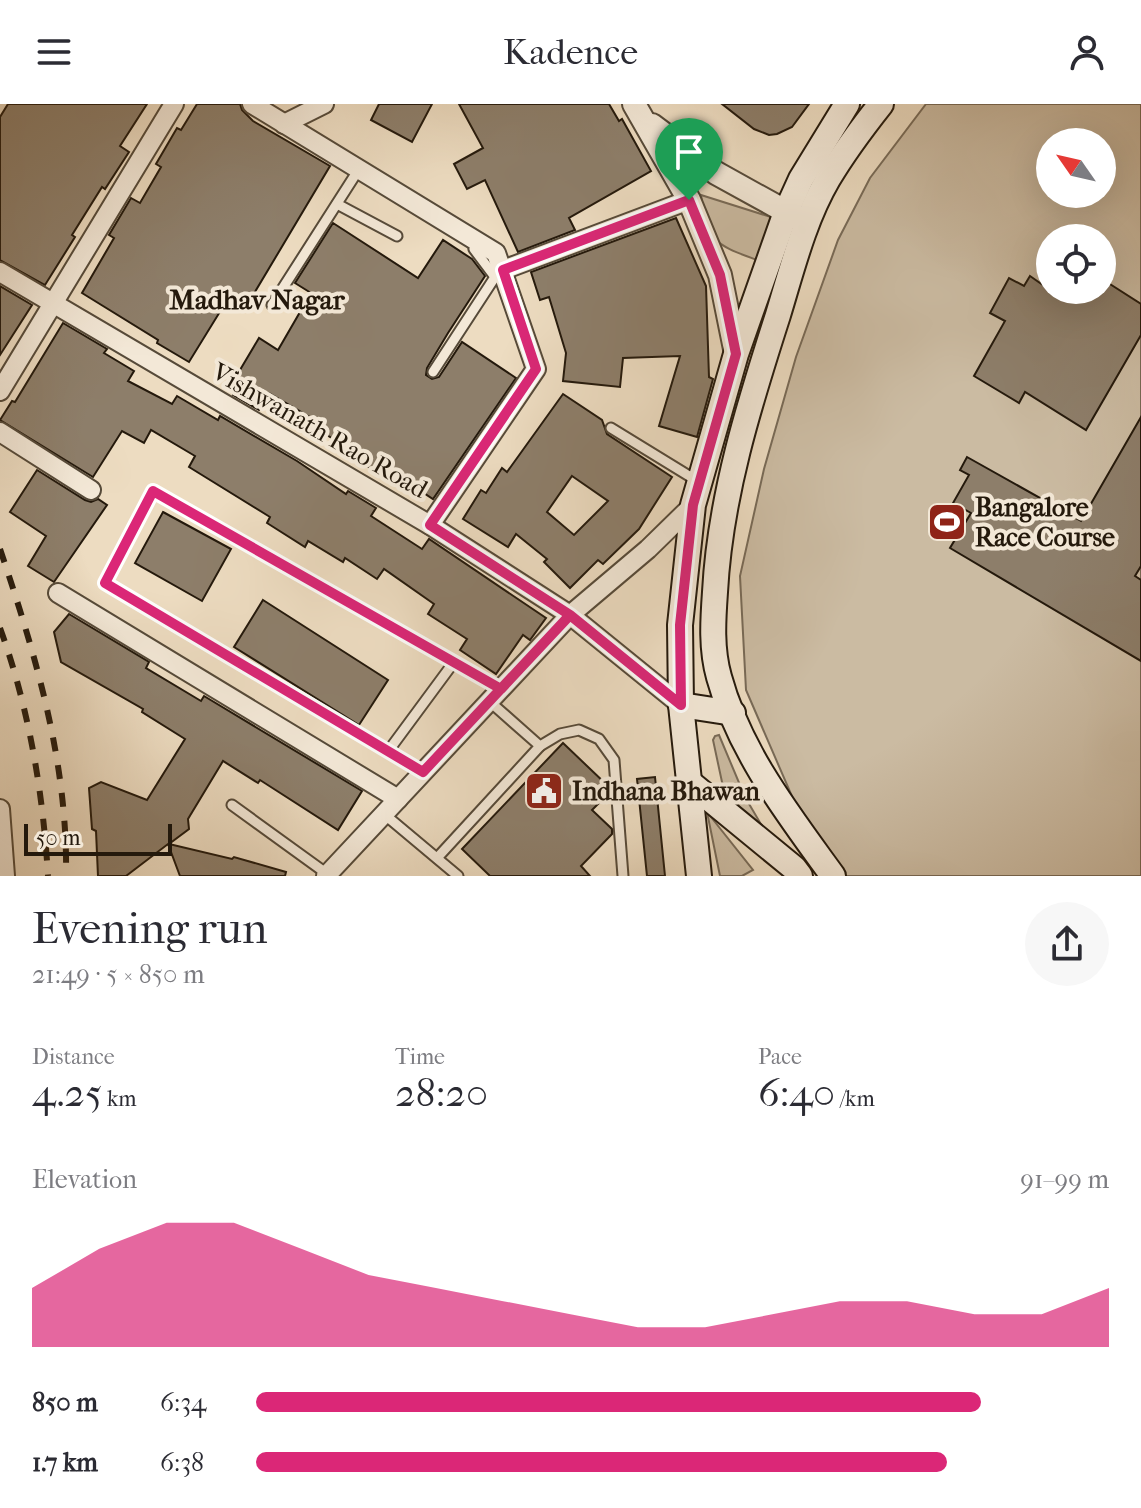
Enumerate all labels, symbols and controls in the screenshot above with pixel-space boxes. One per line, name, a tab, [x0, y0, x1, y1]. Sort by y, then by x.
icon: menu	[32, 30, 76, 74]
icon: person	[1065, 30, 1109, 74]
text: Kadence	[503, 31, 638, 73]
pin	[655, 118, 723, 200]
north arrow	[1036, 128, 1116, 208]
map controls	[1036, 128, 1116, 304]
icon: arrive	[667, 130, 711, 174]
button: locate	[1036, 224, 1116, 304]
district label: Madhav Nagar	[169, 283, 346, 316]
street label: Vishwanath Rao Road	[206, 356, 434, 505]
place label: Bangalore Race Course	[975, 492, 1115, 553]
sports icon: Bangalore Race Course	[926, 501, 968, 543]
public building icon: Indhana Bhawan	[523, 770, 565, 812]
place label: Indhana Bhawan	[572, 776, 761, 807]
scale bar	[24, 820, 172, 856]
text: 50 m	[36, 825, 81, 851]
button: share	[1025, 902, 1109, 986]
text: Evening run	[32, 903, 267, 954]
text: 21:49 · 5 × 850 m	[32, 959, 205, 990]
text: Distance	[32, 1044, 115, 1070]
text: Time	[395, 1044, 445, 1070]
text: Pace	[758, 1044, 802, 1070]
text: 4.25	[32, 1070, 102, 1116]
text: 28:20	[395, 1070, 488, 1116]
text: 6:40	[758, 1070, 835, 1116]
text: km	[102, 1086, 137, 1112]
text: /km	[835, 1086, 875, 1112]
text: Elevation	[32, 1164, 137, 1195]
text: 91–99 m	[1020, 1164, 1109, 1195]
text: 850 m	[32, 1387, 98, 1418]
text: 6:34	[160, 1387, 206, 1418]
text: 1.7 km	[32, 1447, 98, 1478]
text: 6:38	[160, 1447, 204, 1478]

